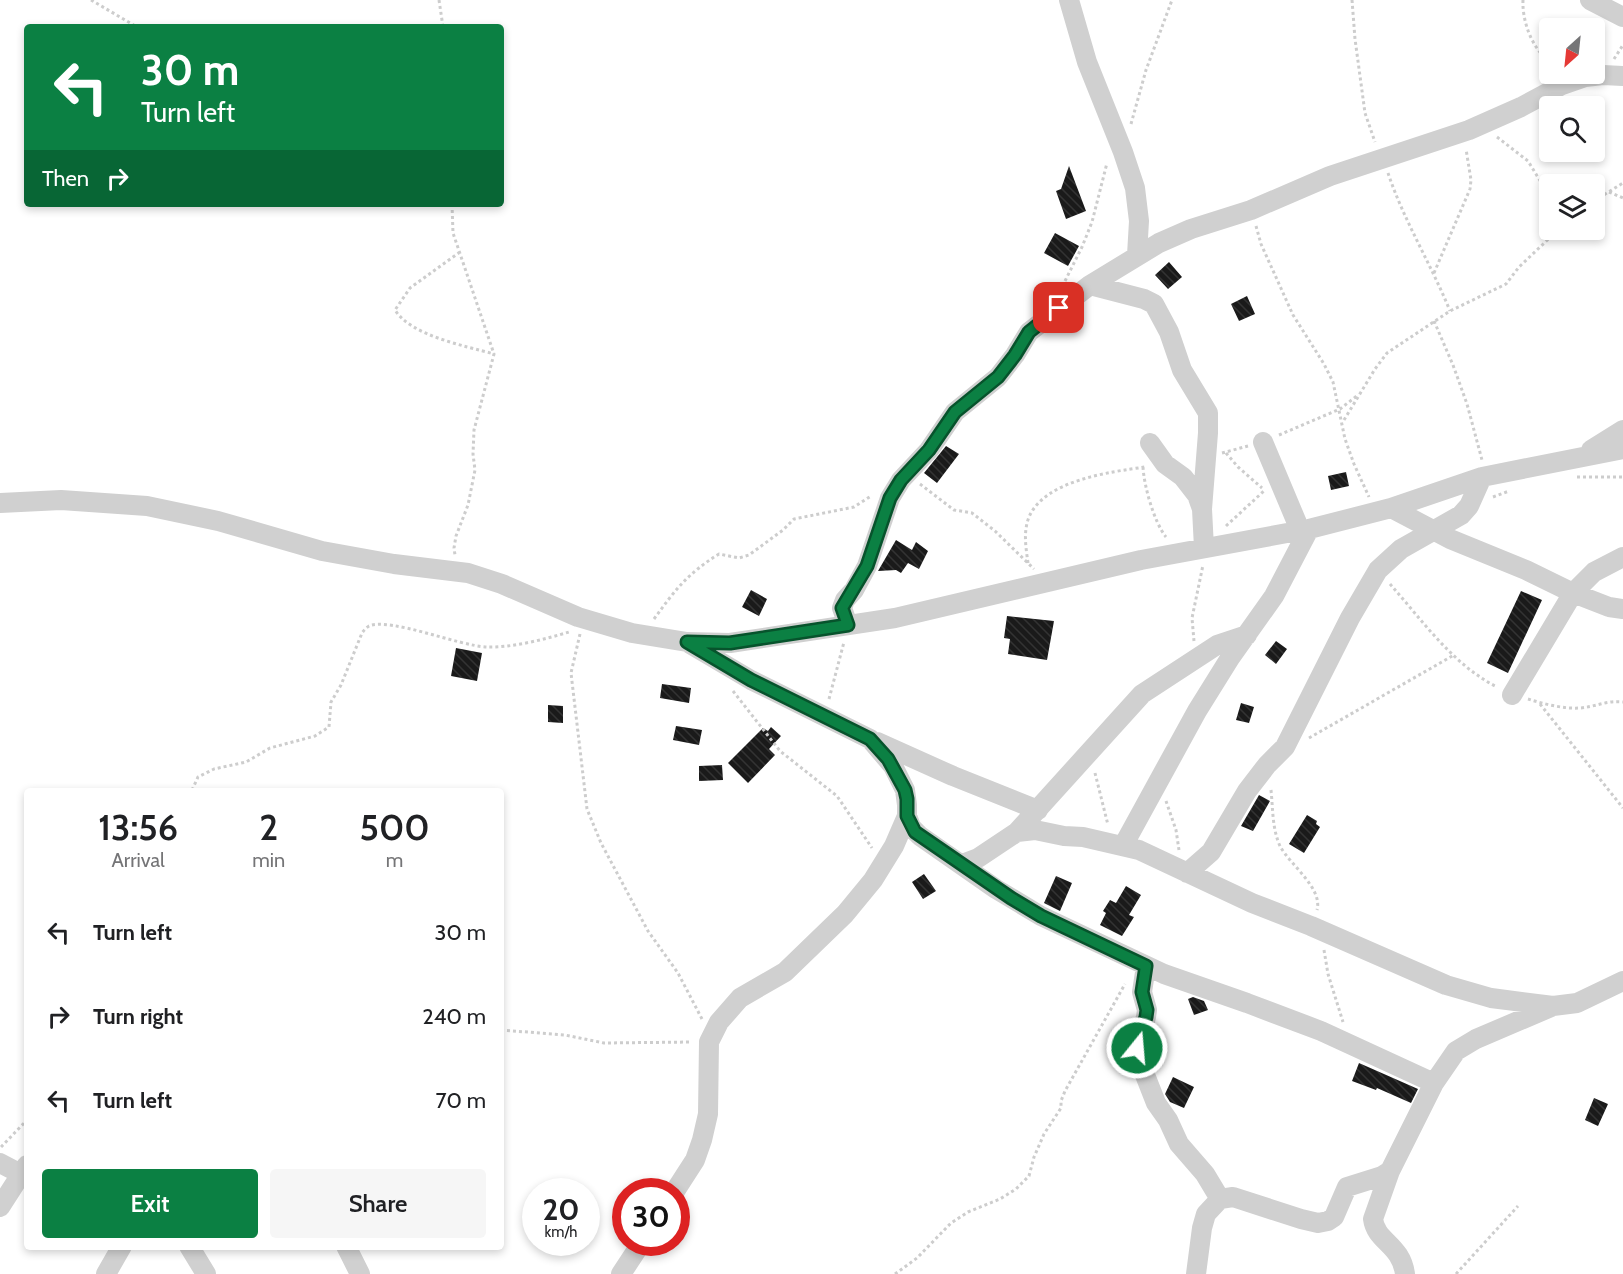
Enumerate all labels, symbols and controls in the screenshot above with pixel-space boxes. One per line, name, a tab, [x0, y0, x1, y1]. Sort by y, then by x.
north arrow	[1539, 18, 1605, 84]
map controls	[1539, 18, 1605, 240]
text: 30 m	[141, 44, 239, 96]
icon: left	[42, 48, 120, 126]
text: Turn left	[141, 96, 235, 129]
button: search	[1539, 96, 1605, 162]
icon: right	[101, 162, 134, 195]
text: Then	[42, 165, 89, 192]
button: layers	[1539, 174, 1605, 240]
pin	[1033, 282, 1084, 333]
icon: arrive	[1042, 291, 1075, 324]
text: 13:56	[98, 805, 178, 849]
text: 2	[259, 805, 278, 849]
text: 500	[360, 805, 430, 849]
text: Arrival	[112, 848, 165, 872]
text: min	[252, 848, 285, 872]
text: m	[386, 848, 403, 872]
icon: left	[42, 916, 75, 949]
text: Turn left	[93, 919, 172, 946]
text: 30 m	[434, 919, 486, 946]
icon: right	[42, 1000, 75, 1033]
text: Turn right	[93, 1003, 183, 1030]
text: 240 m	[422, 1003, 486, 1030]
position arrow	[1105, 1016, 1169, 1080]
icon: left	[42, 1084, 75, 1117]
text: Turn left	[93, 1087, 172, 1114]
text: 70 m	[436, 1087, 486, 1114]
button: Exit	[42, 1169, 258, 1238]
button: Share	[270, 1169, 486, 1238]
speed limit sign: 30	[612, 1178, 690, 1256]
text: 20	[542, 1191, 580, 1228]
text: km/h	[545, 1223, 577, 1241]

